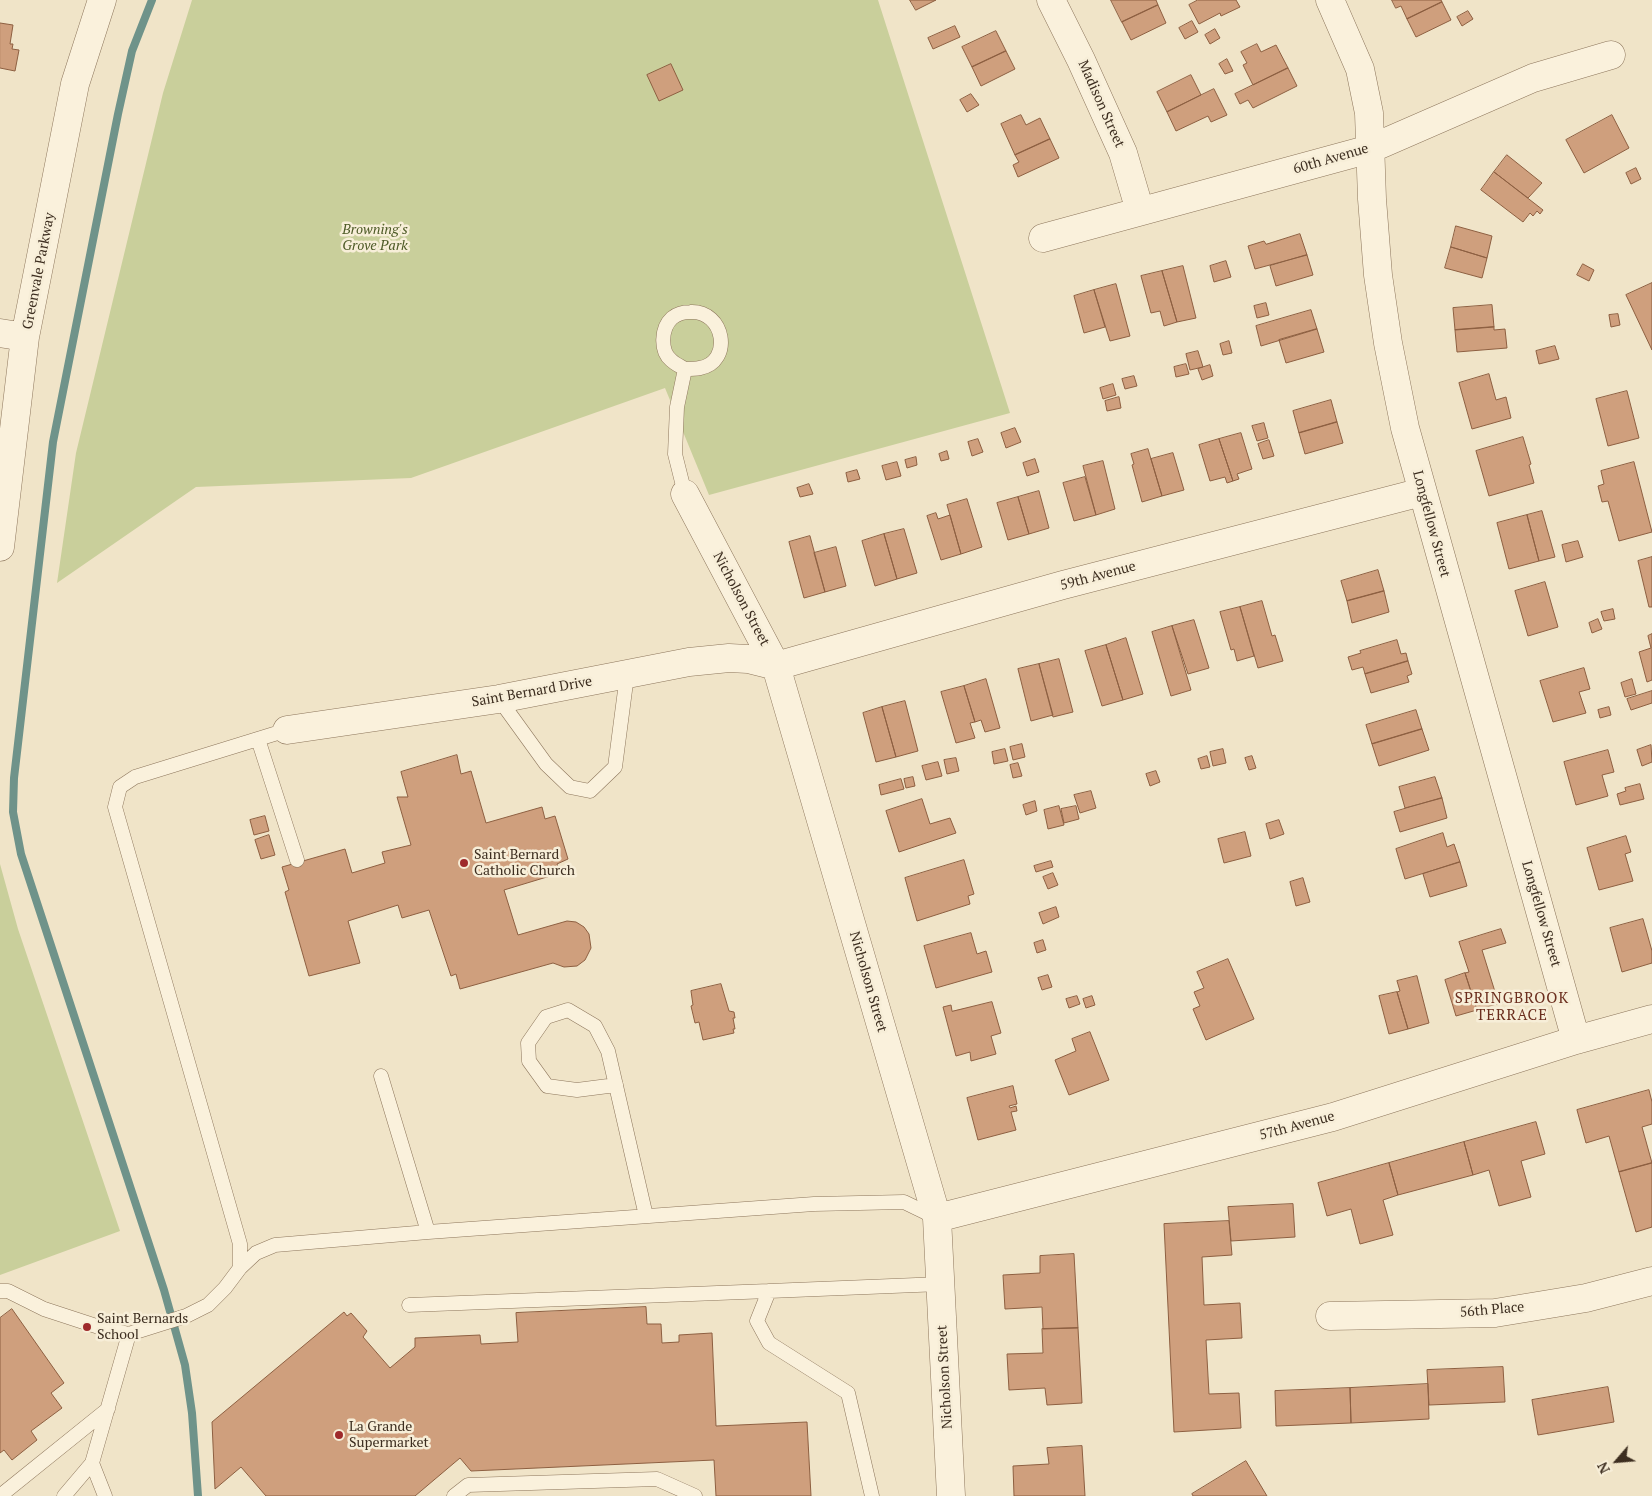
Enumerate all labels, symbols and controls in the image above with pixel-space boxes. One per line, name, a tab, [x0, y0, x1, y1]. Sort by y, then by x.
street label: Madison Street	[1074, 58, 1128, 150]
street label: 60th Avenue	[1291, 140, 1371, 178]
street label: Greenvale Parkway	[19, 211, 59, 331]
park label: Browning's Grove Park	[342, 222, 408, 254]
street label: Longfellow Street	[1409, 469, 1453, 579]
street label: Nicholson Street	[709, 549, 773, 649]
street label: 59th Avenue	[1058, 558, 1138, 594]
street label: Saint Bernard Drive	[470, 673, 594, 711]
place label: Saint Bernard Catholic Church	[474, 847, 575, 880]
marker: Saint Bernard Catholic Church	[458, 857, 470, 869]
street label: Longfellow Street	[1518, 859, 1564, 969]
street label: Nicholson Street	[846, 930, 890, 1034]
district label: SPRINGBROOK TERRACE	[1453, 990, 1571, 1025]
street label: 57th Avenue	[1258, 1108, 1336, 1144]
street label: 56th Place	[1459, 1299, 1525, 1321]
place label: Saint Bernards School	[97, 1311, 188, 1344]
marker: Saint Bernards School	[81, 1321, 93, 1333]
street label: Nicholson Street	[934, 1325, 956, 1429]
place label: La Grande Supermarket	[349, 1419, 429, 1451]
marker: La Grande Supermarket	[333, 1429, 345, 1441]
north arrow	[1592, 1436, 1642, 1486]
text: N	[1592, 1459, 1614, 1477]

